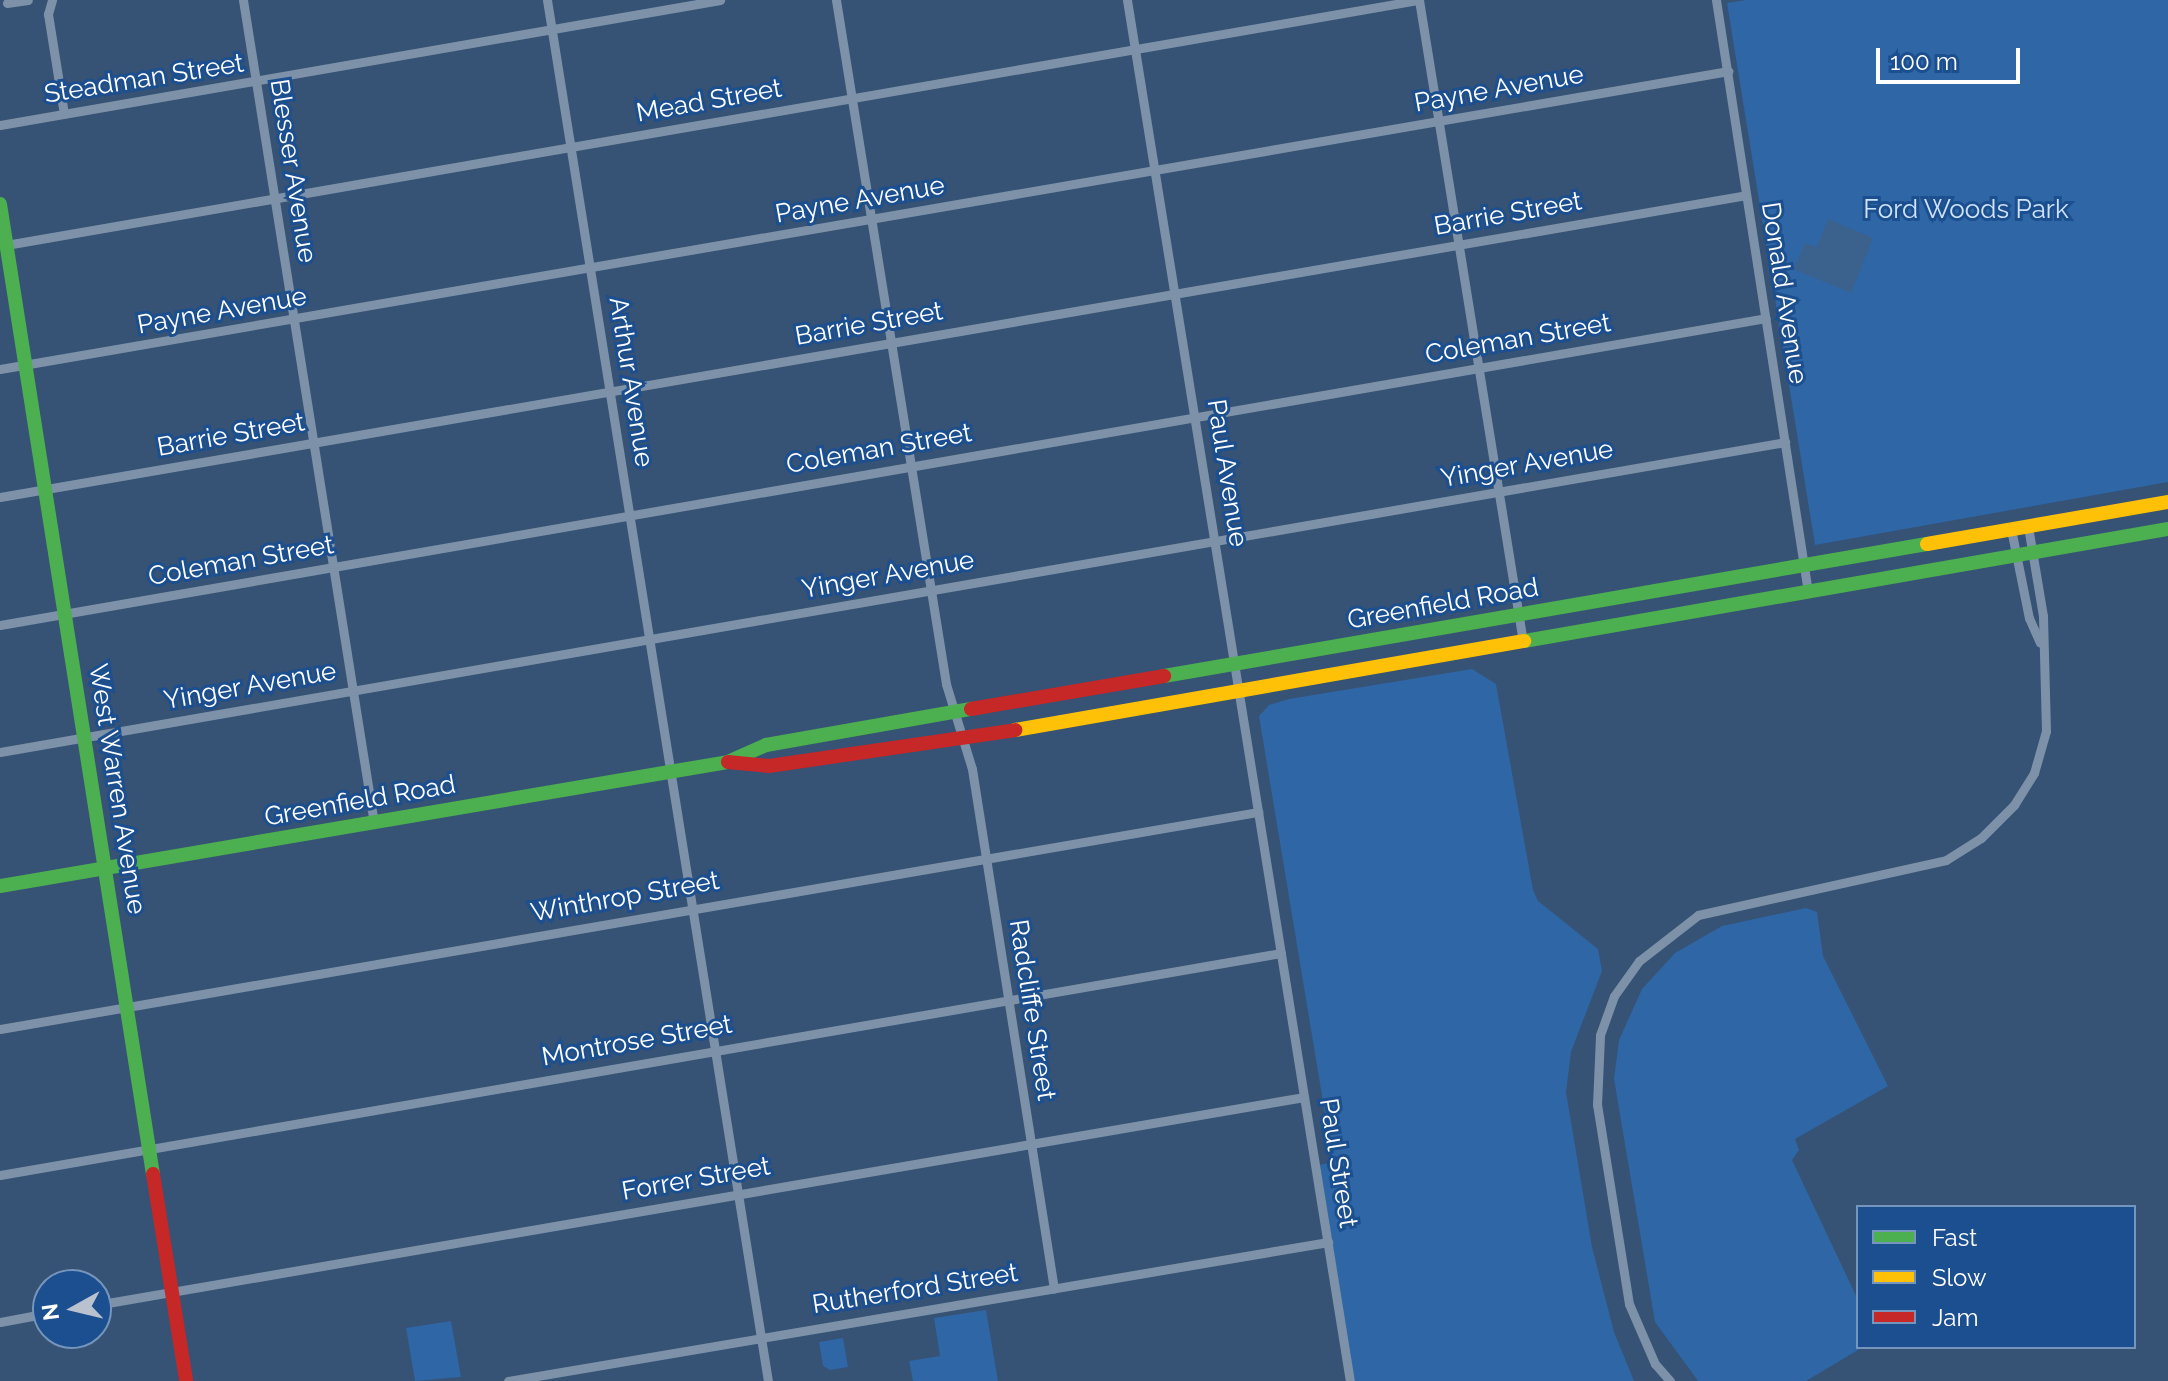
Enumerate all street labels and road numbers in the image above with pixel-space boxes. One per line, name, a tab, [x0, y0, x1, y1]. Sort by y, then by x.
street label: Steadman Street	[42, 48, 246, 110]
street label: Payne Avenue	[1412, 59, 1586, 119]
street label: Mead Street	[634, 73, 784, 129]
street label: Blesser Avenue	[263, 76, 323, 266]
street label: Payne Avenue	[773, 170, 947, 230]
street label: Barrie Street	[1432, 186, 1584, 242]
street label: Donald Avenue	[1754, 199, 1814, 387]
street label: Payne Avenue	[135, 281, 309, 341]
street label: Arthur Avenue	[602, 294, 660, 470]
street label: Barrie Street	[793, 296, 945, 352]
street label: Coleman Street	[1423, 307, 1613, 371]
street label: Paul Avenue	[1200, 396, 1254, 550]
street label: Barrie Street	[155, 407, 307, 463]
street label: Coleman Street	[784, 417, 974, 481]
street label: Yinger Avenue	[1438, 433, 1616, 495]
street label: Coleman Street	[146, 529, 336, 593]
street label: Yinger Avenue	[799, 544, 977, 606]
street label: Greenfield Road	[1345, 572, 1541, 636]
street label: Yinger Avenue	[161, 655, 339, 717]
street label: West Warren Avenue	[82, 661, 152, 917]
street label: Greenfield Road	[262, 769, 458, 833]
street label: Winthrop Street	[528, 865, 722, 929]
street label: Radcliffe Street	[1002, 917, 1062, 1103]
street label: Montrose Street	[540, 1009, 734, 1073]
street label: Paul Street	[1312, 1096, 1364, 1230]
street label: Forrer Street	[619, 1151, 773, 1207]
street label: Rutherford Street	[810, 1257, 1020, 1321]

